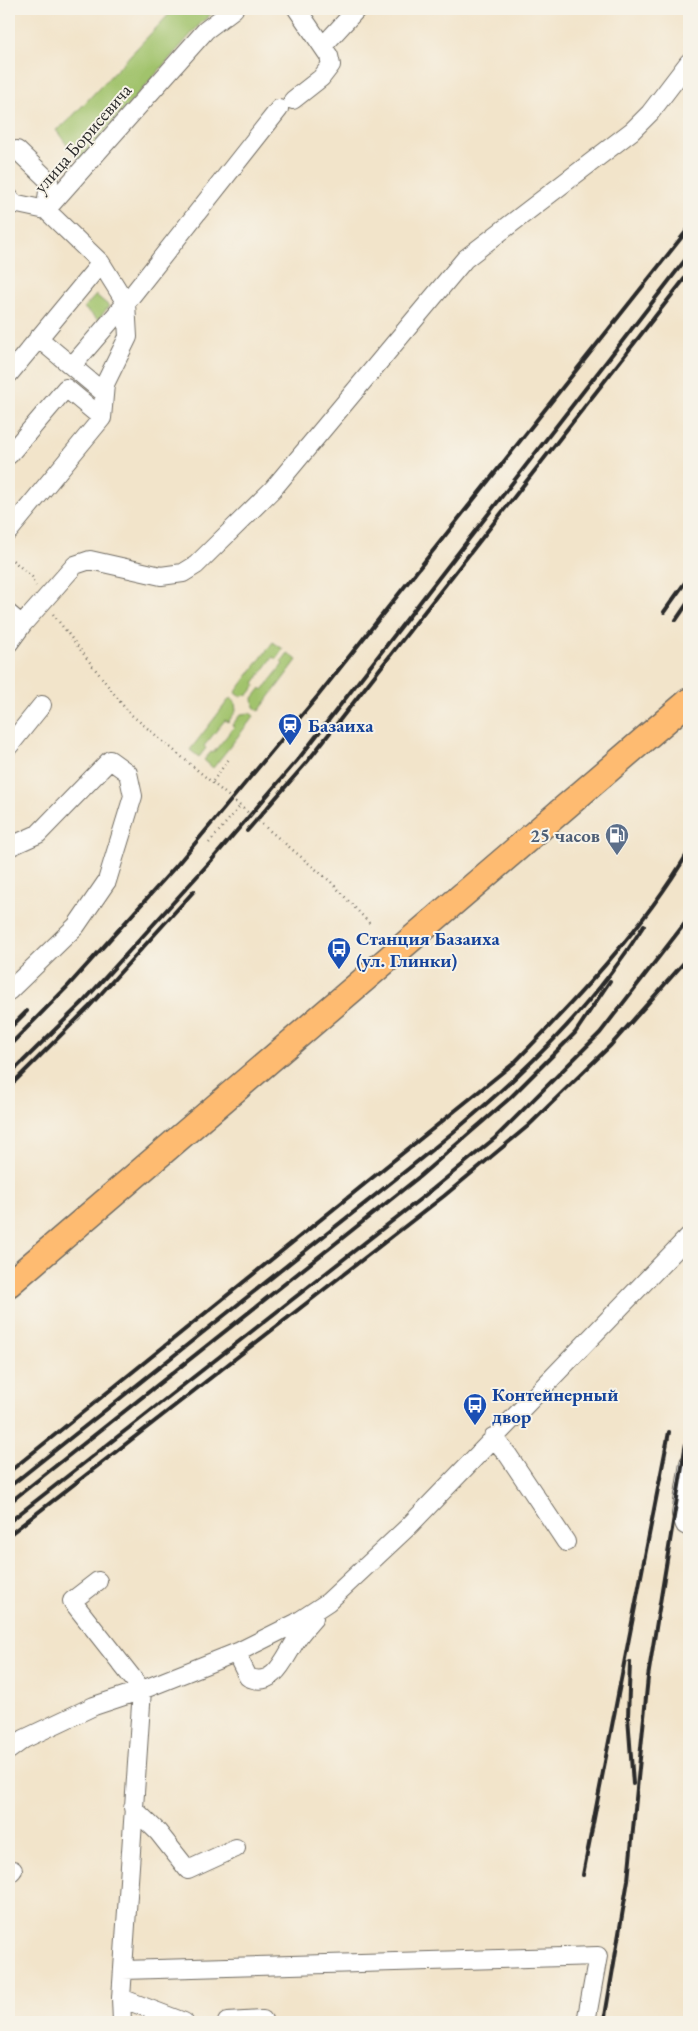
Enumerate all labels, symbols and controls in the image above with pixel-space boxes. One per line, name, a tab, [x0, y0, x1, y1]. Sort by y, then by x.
street label: улица Борисевича	[28, 78, 137, 198]
station icon: Базаиха	[277, 712, 303, 746]
place label: Базаиха	[308, 713, 374, 738]
fuel station icon: 25 часов	[604, 822, 630, 856]
place label: 25 часов	[530, 823, 600, 848]
place label: Станция Базаиха (ул. Глинки)	[356, 926, 501, 973]
bus stop icon: Станция Базаиха (ул. Глинки)	[326, 936, 352, 970]
place label: Контейнерный двор	[492, 1382, 618, 1429]
bus stop icon: Контейнерный двор	[462, 1392, 488, 1426]

